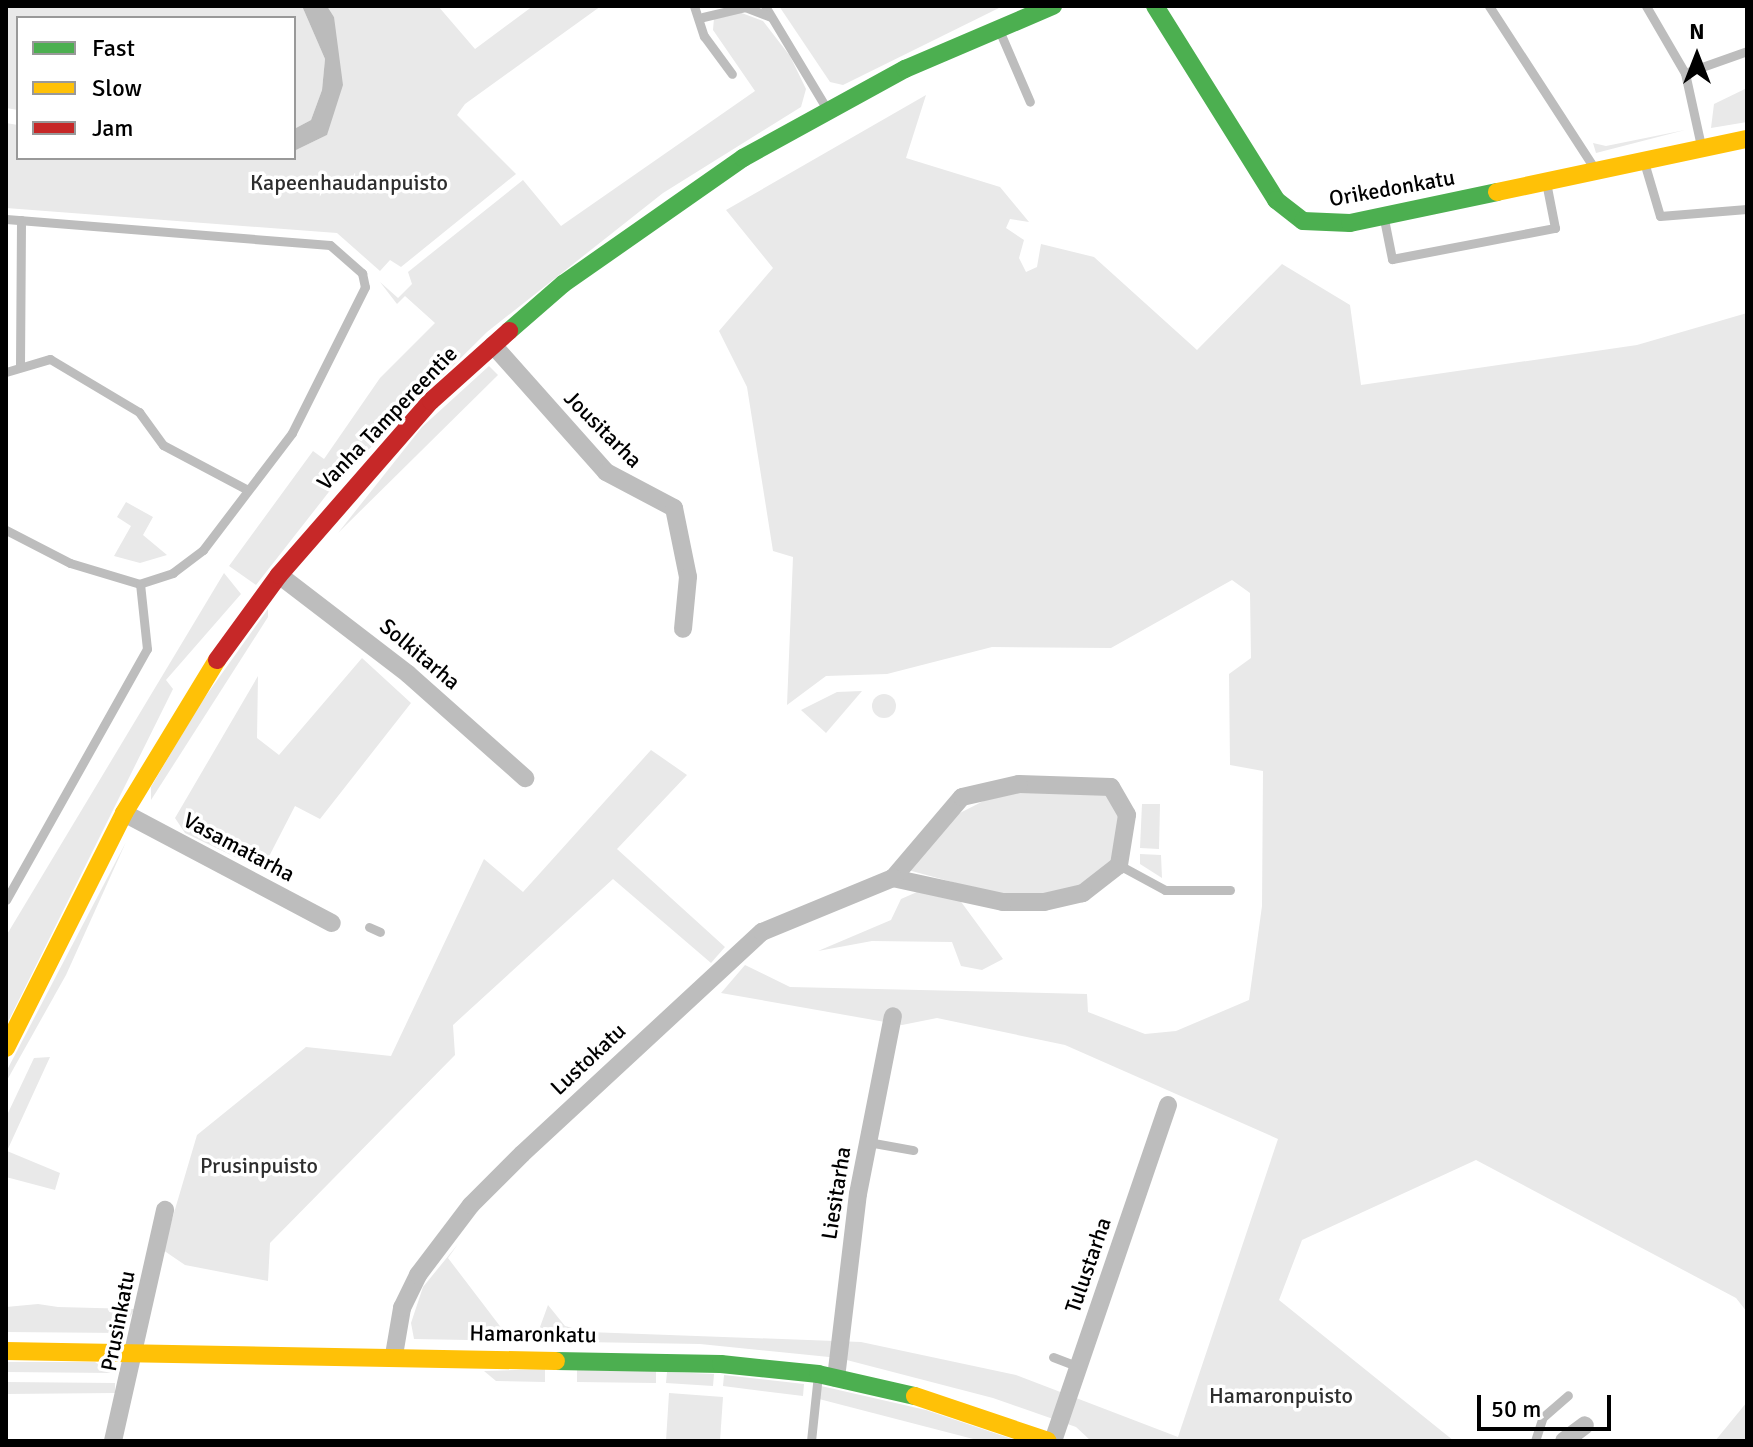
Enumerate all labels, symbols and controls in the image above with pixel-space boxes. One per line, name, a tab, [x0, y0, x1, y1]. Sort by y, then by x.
legend	[16, 16, 296, 160]
north arrow	[1657, 16, 1737, 96]
text: N	[1689, 18, 1705, 45]
text: Fast	[92, 33, 135, 63]
text: Slow	[92, 73, 142, 103]
text: Jam	[92, 113, 133, 143]
street label: Orikedonkatu	[1327, 164, 1457, 212]
park label: Kapeenhaudanpuisto	[250, 170, 448, 196]
street label: Vanha Tampereentie	[312, 340, 462, 496]
street label: Jousitarha	[559, 385, 647, 473]
street label: Solkitarha	[374, 613, 466, 695]
street label: Vasamatarha	[179, 807, 299, 887]
street label: Lustokatu	[545, 1018, 631, 1100]
street label: Liesitarha	[816, 1145, 856, 1241]
park label: Prusinpuisto	[200, 1153, 318, 1179]
street label: Tulustarha	[1059, 1214, 1117, 1316]
street label: Prusinkatu	[95, 1269, 141, 1373]
street label: Hamaronkatu	[469, 1320, 597, 1348]
scale bar	[1481, 1379, 1615, 1429]
park label: Hamaronpuisto	[1209, 1383, 1353, 1409]
text: 50 m	[1491, 1394, 1541, 1424]

